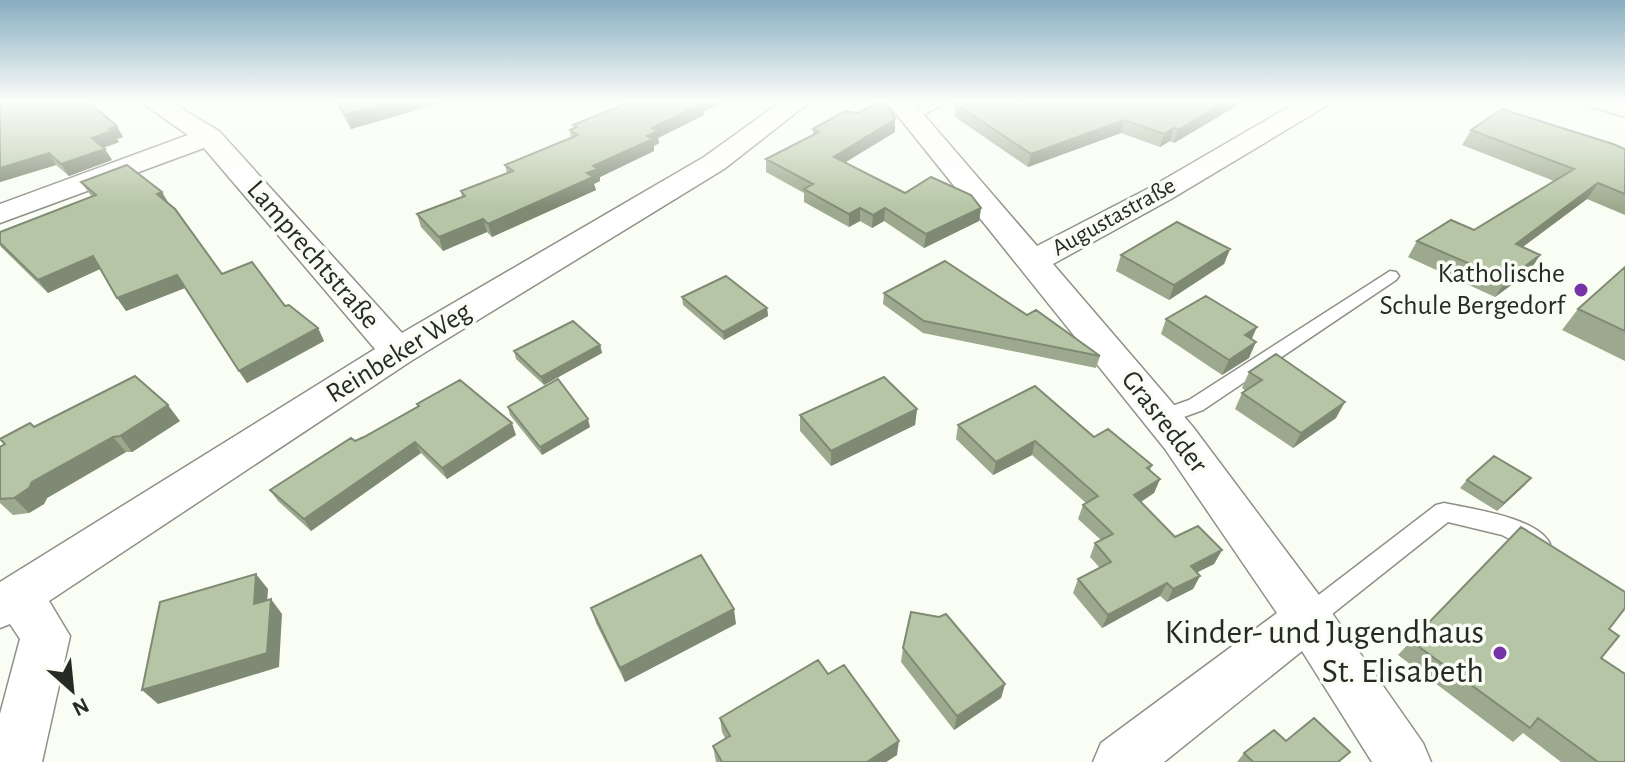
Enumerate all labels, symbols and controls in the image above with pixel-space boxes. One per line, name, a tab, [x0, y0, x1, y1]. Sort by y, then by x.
street label: Augustastraße	[1048, 173, 1180, 261]
street label: Lamprechtstraße	[241, 176, 385, 334]
place label: Katholische Schule Bergedorf	[1380, 260, 1567, 320]
marker: Katholische Schule Bergedorf	[1572, 281, 1590, 299]
street label: Reinbeker Weg	[322, 297, 477, 409]
street label: Grasredder	[1116, 366, 1212, 478]
place label: Kinder- und Jugendhaus St. Elisabeth	[1164, 616, 1484, 689]
marker: Kinder- und Jugendhaus St. Elisabeth	[1491, 644, 1509, 662]
north arrow	[32, 650, 112, 730]
text: N	[69, 694, 92, 720]

